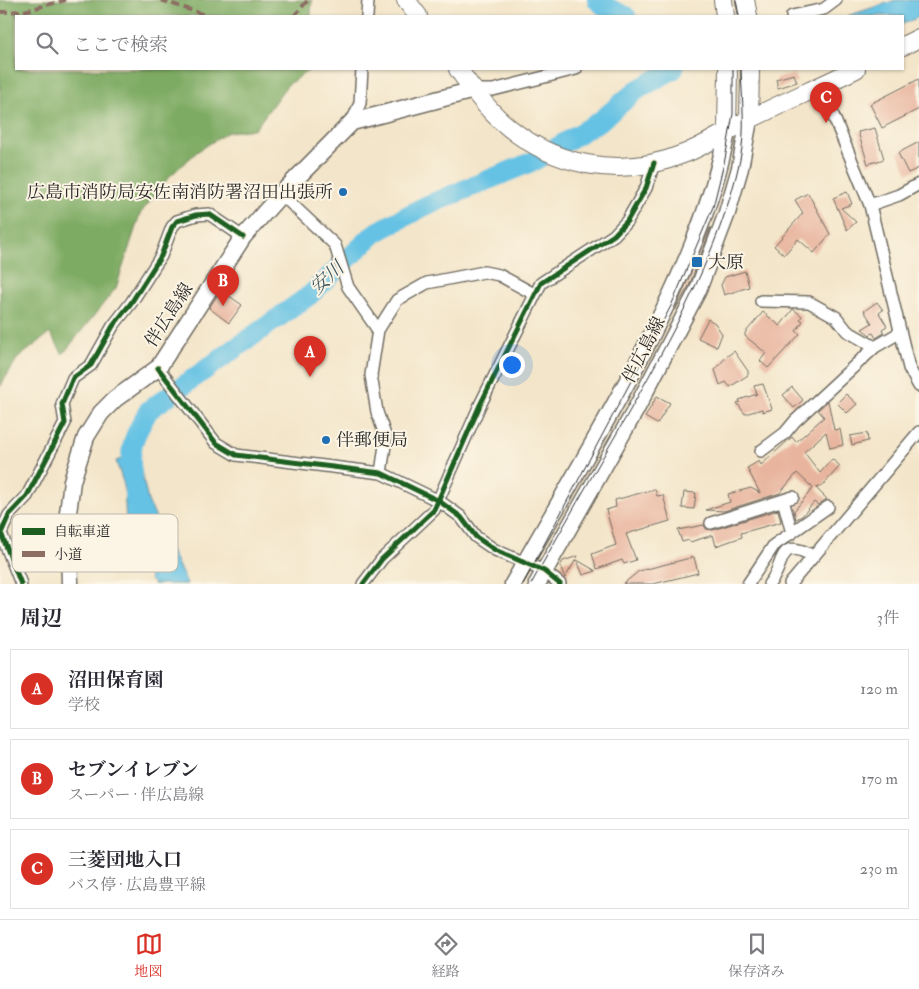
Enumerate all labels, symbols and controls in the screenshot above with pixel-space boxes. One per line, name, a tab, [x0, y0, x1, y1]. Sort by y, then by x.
search box	[15, 15, 904, 70]
icon: search	[33, 29, 61, 57]
text: ここで検索	[73, 33, 168, 57]
pin: C	[810, 82, 842, 123]
place label: 広島市消防局安佐南消防署沼田出張所	[27, 181, 333, 204]
marker: 広島市消防局安佐南消防署沼田出張所	[337, 186, 349, 198]
place label: 大原	[708, 251, 744, 274]
water label: 安川	[305, 255, 351, 300]
marker: 大原	[690, 255, 704, 269]
pin: B	[207, 265, 239, 306]
street label: 伴広島線	[140, 279, 198, 351]
street label: 伴広島線	[617, 313, 671, 387]
pin: A	[294, 336, 326, 377]
your location	[499, 352, 525, 378]
place label: 伴郵便局	[336, 429, 408, 452]
marker: 伴郵便局	[320, 434, 332, 446]
legend	[12, 514, 178, 572]
text: 自転車道	[54, 523, 110, 540]
text: 小道	[54, 546, 82, 563]
text: 周辺	[20, 605, 62, 632]
text: 3件	[877, 608, 899, 628]
text: 沼田保育園	[68, 668, 163, 692]
text: A	[32, 679, 42, 699]
text: 120 m	[860, 679, 898, 699]
text: 学校	[68, 695, 100, 715]
text: セブンイレブン	[68, 758, 199, 782]
text: B	[32, 769, 42, 789]
text: 170 m	[861, 769, 898, 789]
text: スーパー · 伴広島線	[68, 785, 204, 805]
text: 三菱団地入口	[68, 848, 182, 872]
text: C	[31, 859, 43, 879]
text: 230 m	[860, 859, 898, 879]
text: バス停 · 広島豊平線	[68, 875, 206, 895]
tab: 地図	[135, 930, 163, 980]
tab: 経路	[432, 930, 460, 980]
tab: 保存済み	[729, 930, 785, 980]

